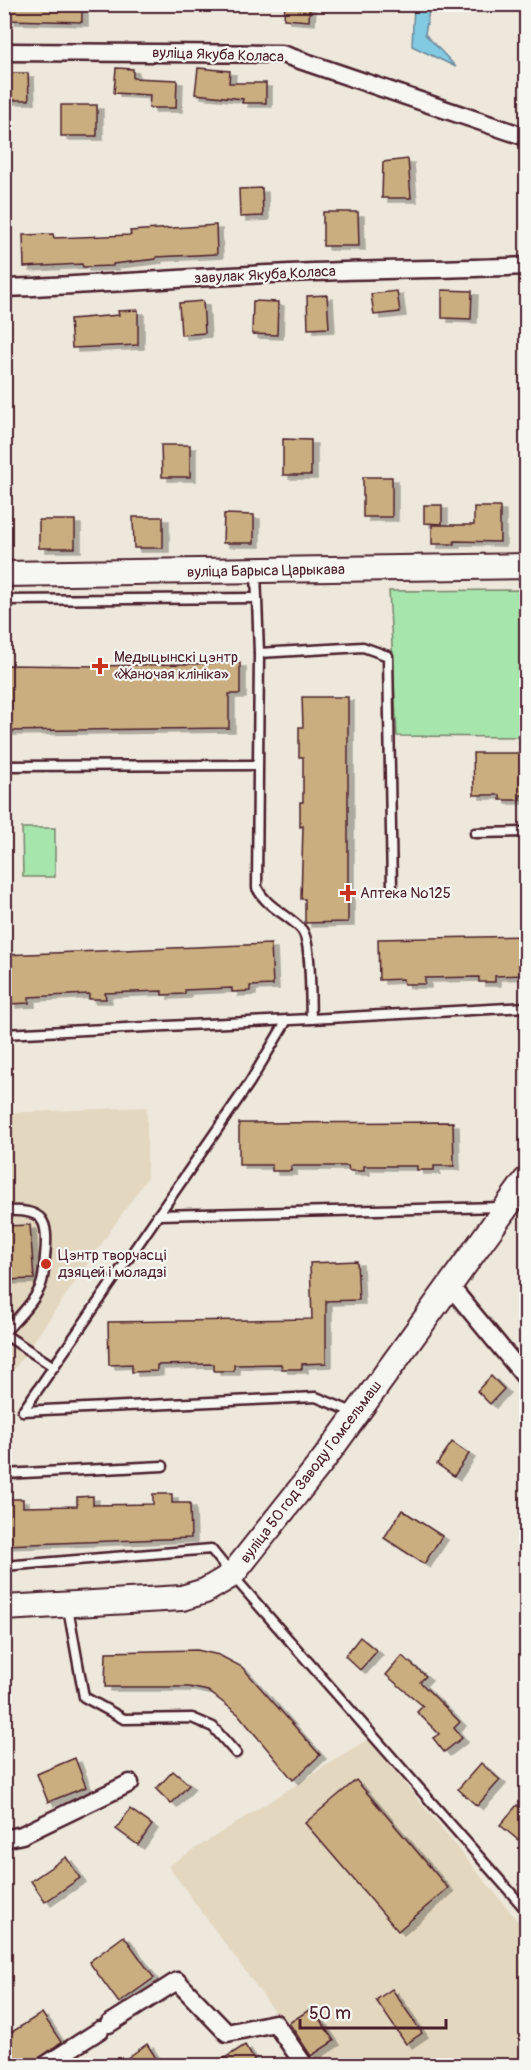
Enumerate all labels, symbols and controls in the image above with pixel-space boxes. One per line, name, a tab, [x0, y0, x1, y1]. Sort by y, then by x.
street label: вуліца Якуба Коласа	[152, 43, 284, 67]
street label: завулак Якуба Коласа	[194, 262, 336, 288]
street label: вуліца Барыса Царыкава	[187, 560, 345, 582]
place label: Медыцынскі цэнтр «Жаночая клініка»	[114, 648, 238, 684]
marker: Медыцынскі цэнтр «Жаночая клініка»	[91, 657, 109, 675]
place label: Аптека №125	[360, 884, 451, 903]
marker: Аптека №125	[341, 886, 355, 900]
place label: Цэнтр творчасці дзяцей і моладзі	[58, 1246, 167, 1282]
marker: Цэнтр творчасці дзяцей і моладзі	[39, 1257, 53, 1271]
street label: вуліца 50 год Заводу Гомсельмаш	[236, 1377, 386, 1567]
scale bar	[300, 1992, 446, 2030]
text: 50 m	[309, 2002, 351, 2025]

